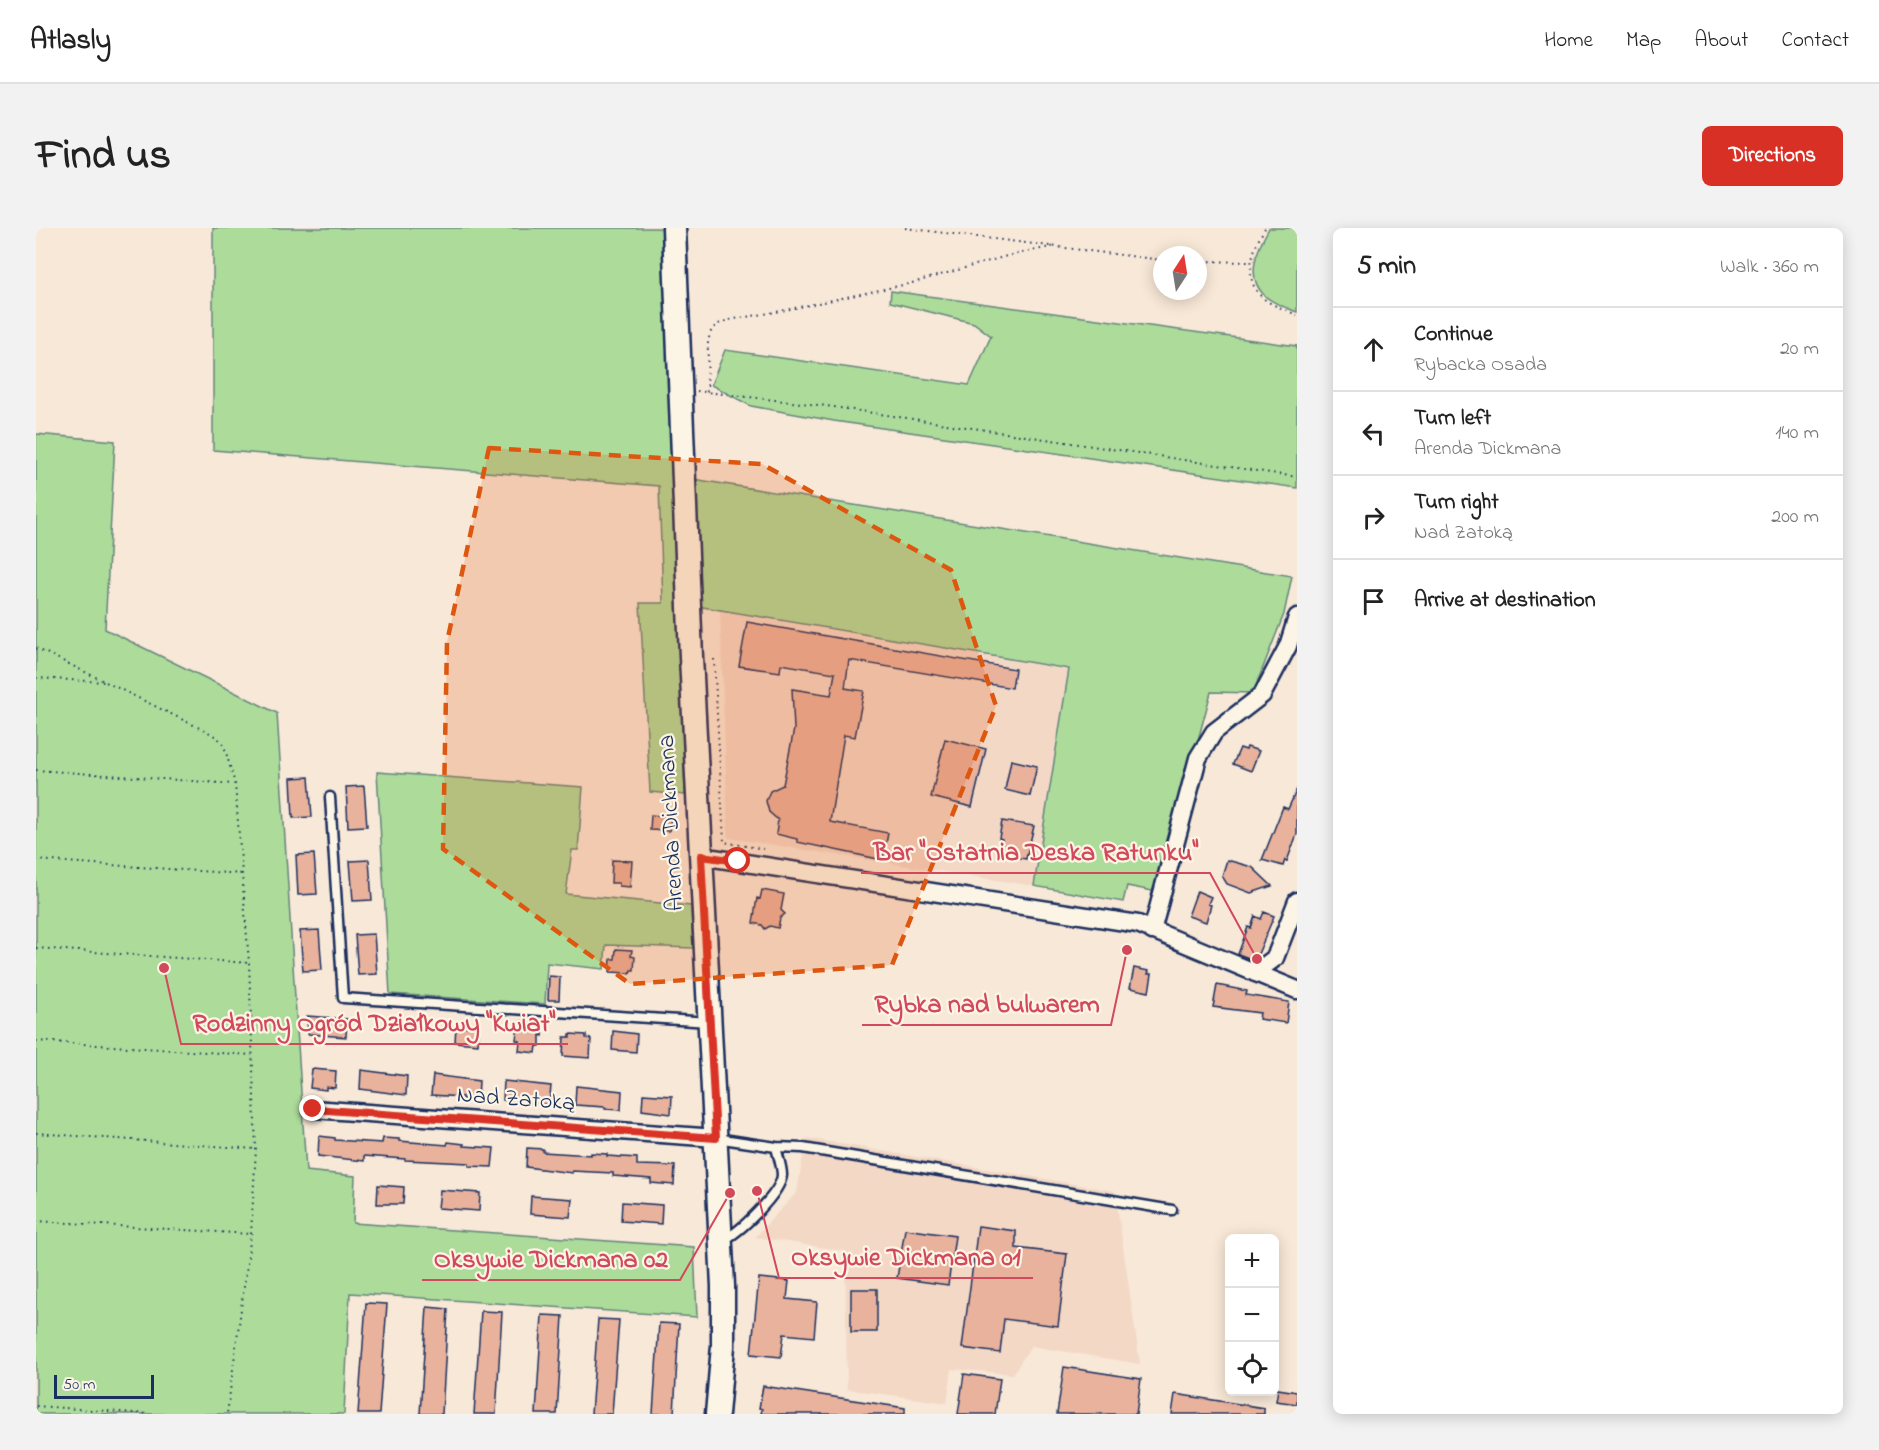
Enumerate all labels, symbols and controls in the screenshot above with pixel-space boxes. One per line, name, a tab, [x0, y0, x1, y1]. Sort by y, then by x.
text: Atlasly	[30, 21, 111, 62]
text: Home	[1544, 26, 1593, 56]
text: Map	[1626, 26, 1661, 56]
text: About	[1694, 26, 1748, 56]
text: Contact	[1781, 26, 1849, 56]
text: Find us	[36, 126, 171, 187]
button: Directions	[1702, 126, 1843, 186]
north arrow	[1153, 246, 1207, 300]
text: 5 min	[1357, 248, 1416, 286]
text: Walk · 360 m	[1720, 253, 1819, 282]
text: Continue	[1414, 319, 1493, 351]
icon: ahead	[1357, 333, 1390, 366]
text: 20 m	[1780, 335, 1819, 364]
text: Rybacka Osada	[1414, 351, 1547, 380]
text: Turn left	[1414, 403, 1491, 435]
icon: left	[1357, 417, 1390, 450]
text: 140 m	[1775, 419, 1819, 448]
text: Arenda Dickmana	[1414, 435, 1561, 464]
text: Turn right	[1414, 487, 1499, 519]
icon: right	[1357, 501, 1390, 534]
text: 200 m	[1771, 503, 1819, 532]
text: Nad Zatoką	[1414, 519, 1513, 548]
icon: arrive	[1357, 585, 1390, 618]
text: Arrive at destination	[1414, 585, 1596, 617]
street label: Arenda Dickmana	[650, 734, 694, 912]
callout: Bar "Ostatnia Deska Ratunku"	[861, 829, 1210, 873]
text: Bar "Ostatnia Deska Ratunku"	[872, 835, 1199, 873]
route start	[724, 847, 750, 873]
callout: Rybka nad bulwarem	[862, 981, 1111, 1025]
text: Rybka nad bulwarem	[874, 987, 1100, 1025]
callout: Rodzinny Ogród Działkowy "Kwiat"	[181, 1000, 568, 1044]
text: Rodzinny Ogród Działkowy "Kwiat"	[192, 1006, 556, 1045]
street label: Nad Zatoką	[456, 1078, 576, 1122]
route end	[299, 1095, 325, 1121]
callout: Oksywie Dickmana 01	[779, 1234, 1033, 1278]
map controls	[1225, 1234, 1279, 1396]
button: +	[1225, 1234, 1279, 1288]
callout: Oksywie Dickmana 02	[422, 1236, 680, 1280]
text: Oksywie Dickmana 01	[791, 1240, 1022, 1278]
text: Oksywie Dickmana 02	[434, 1242, 668, 1280]
button: −	[1225, 1288, 1279, 1342]
button: locate	[1225, 1342, 1279, 1396]
scale bar	[54, 1372, 154, 1400]
text: 50 m	[63, 1373, 95, 1397]

